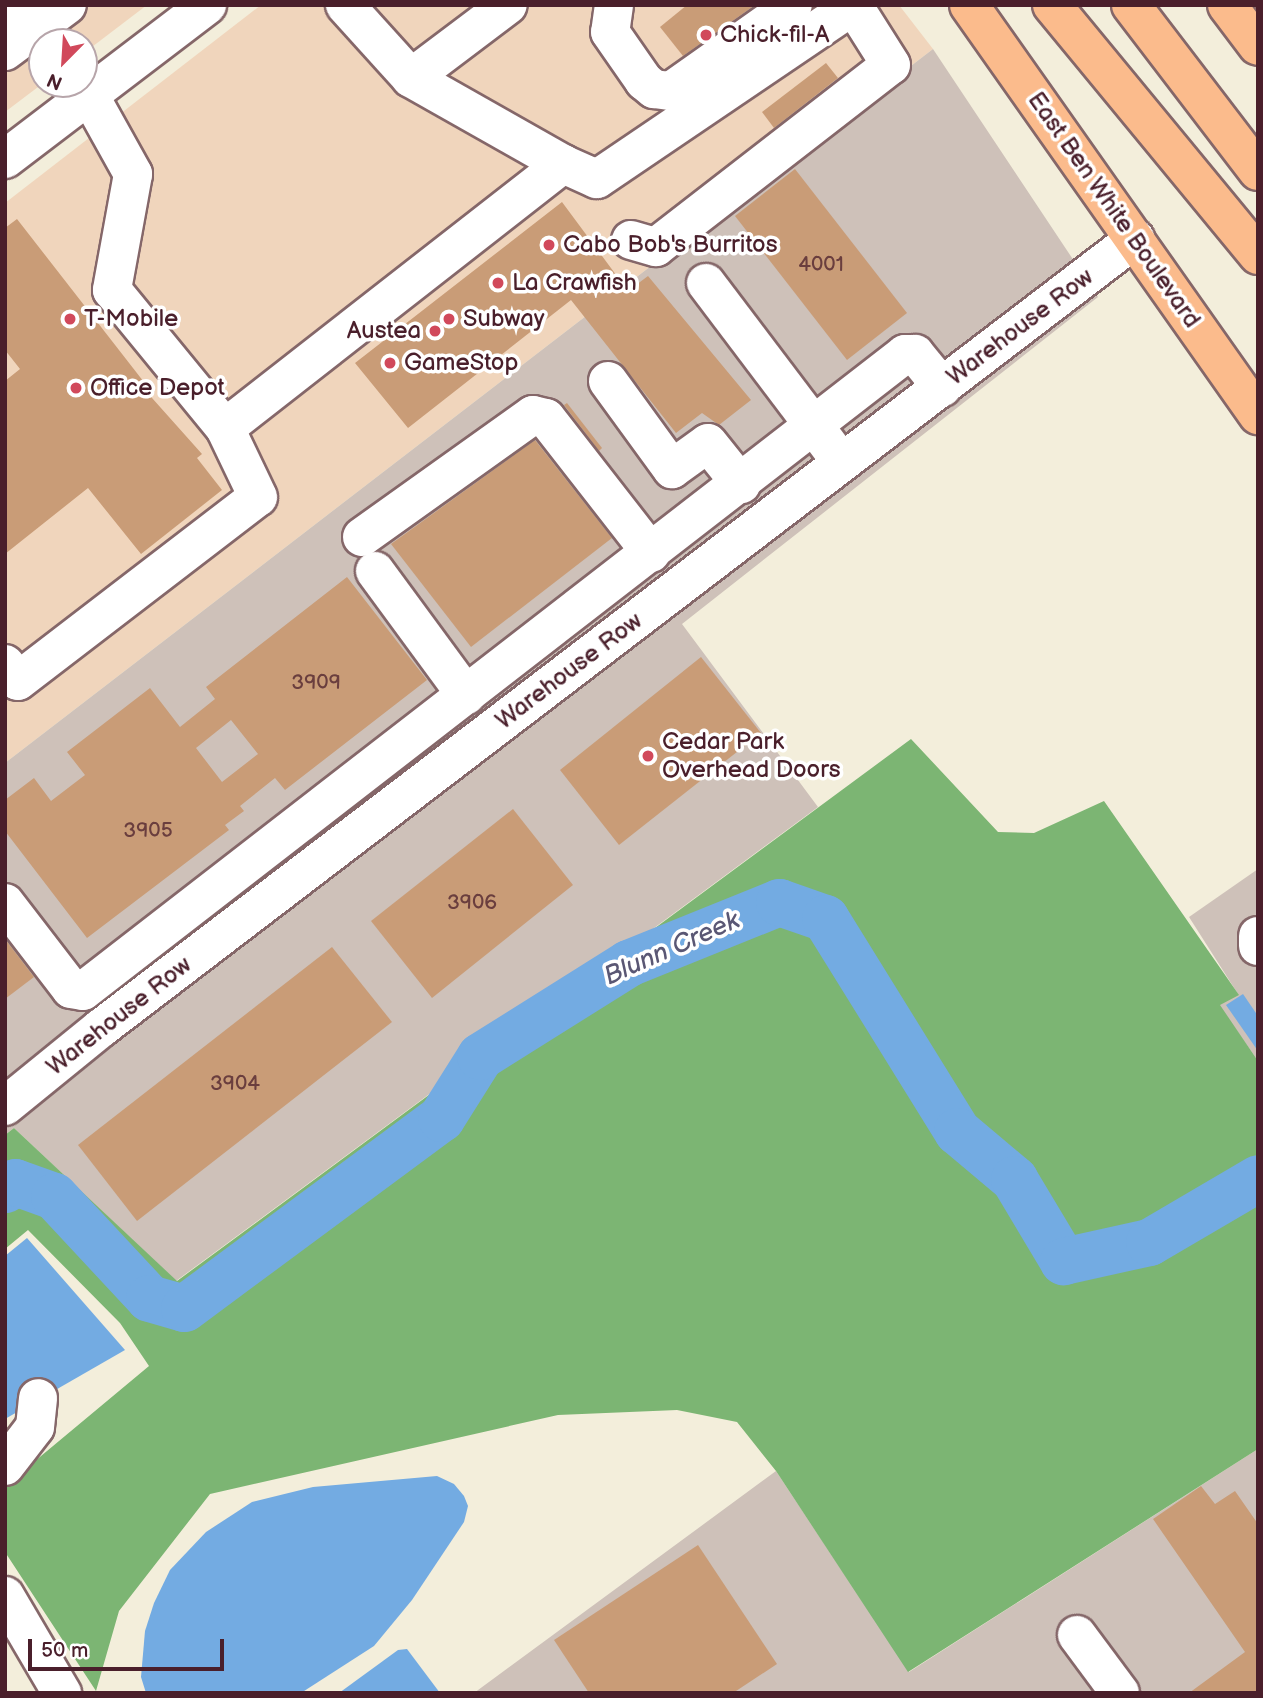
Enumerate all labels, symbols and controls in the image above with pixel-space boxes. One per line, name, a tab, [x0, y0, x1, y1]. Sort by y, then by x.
place label: Chick-fil-A	[720, 21, 829, 49]
marker: Chick-fil-A	[698, 27, 714, 43]
north arrow	[28, 28, 98, 98]
text: N	[44, 67, 66, 94]
street label: East Ben White Boulevard	[1021, 86, 1207, 334]
place label: Cabo Bob's Burritos	[563, 231, 778, 259]
marker: Cabo Bob's Burritos	[541, 237, 557, 253]
house number: 4001	[798, 252, 844, 278]
street label: Warehouse Row	[941, 263, 1099, 391]
place label: La Crawfish	[512, 269, 637, 297]
marker: La Crawfish	[490, 275, 506, 291]
place label: T-Mobile	[84, 305, 178, 333]
place label: Subway	[463, 305, 545, 333]
marker: T-Mobile	[62, 311, 78, 327]
marker: Subway	[441, 311, 457, 327]
place label: Austea	[347, 317, 421, 345]
marker: Austea	[427, 323, 443, 339]
place label: GameStop	[404, 349, 518, 377]
marker: GameStop	[382, 355, 398, 371]
place label: Office Depot	[90, 374, 225, 402]
marker: Office Depot	[68, 380, 84, 396]
street label: Warehouse Row	[490, 607, 648, 735]
house number: 3909	[291, 670, 341, 696]
place label: Cedar Park Overhead Doors	[662, 728, 841, 784]
marker: Cedar Park Overhead Doors	[640, 748, 656, 764]
house number: 3905	[123, 818, 173, 844]
house number: 3906	[447, 890, 497, 916]
water label: Blunn Creek	[599, 905, 745, 993]
street label: Warehouse Row	[41, 951, 197, 1081]
house number: 3904	[210, 1071, 260, 1097]
scale bar	[32, 1624, 228, 1668]
text: 50 m	[41, 1638, 88, 1663]

